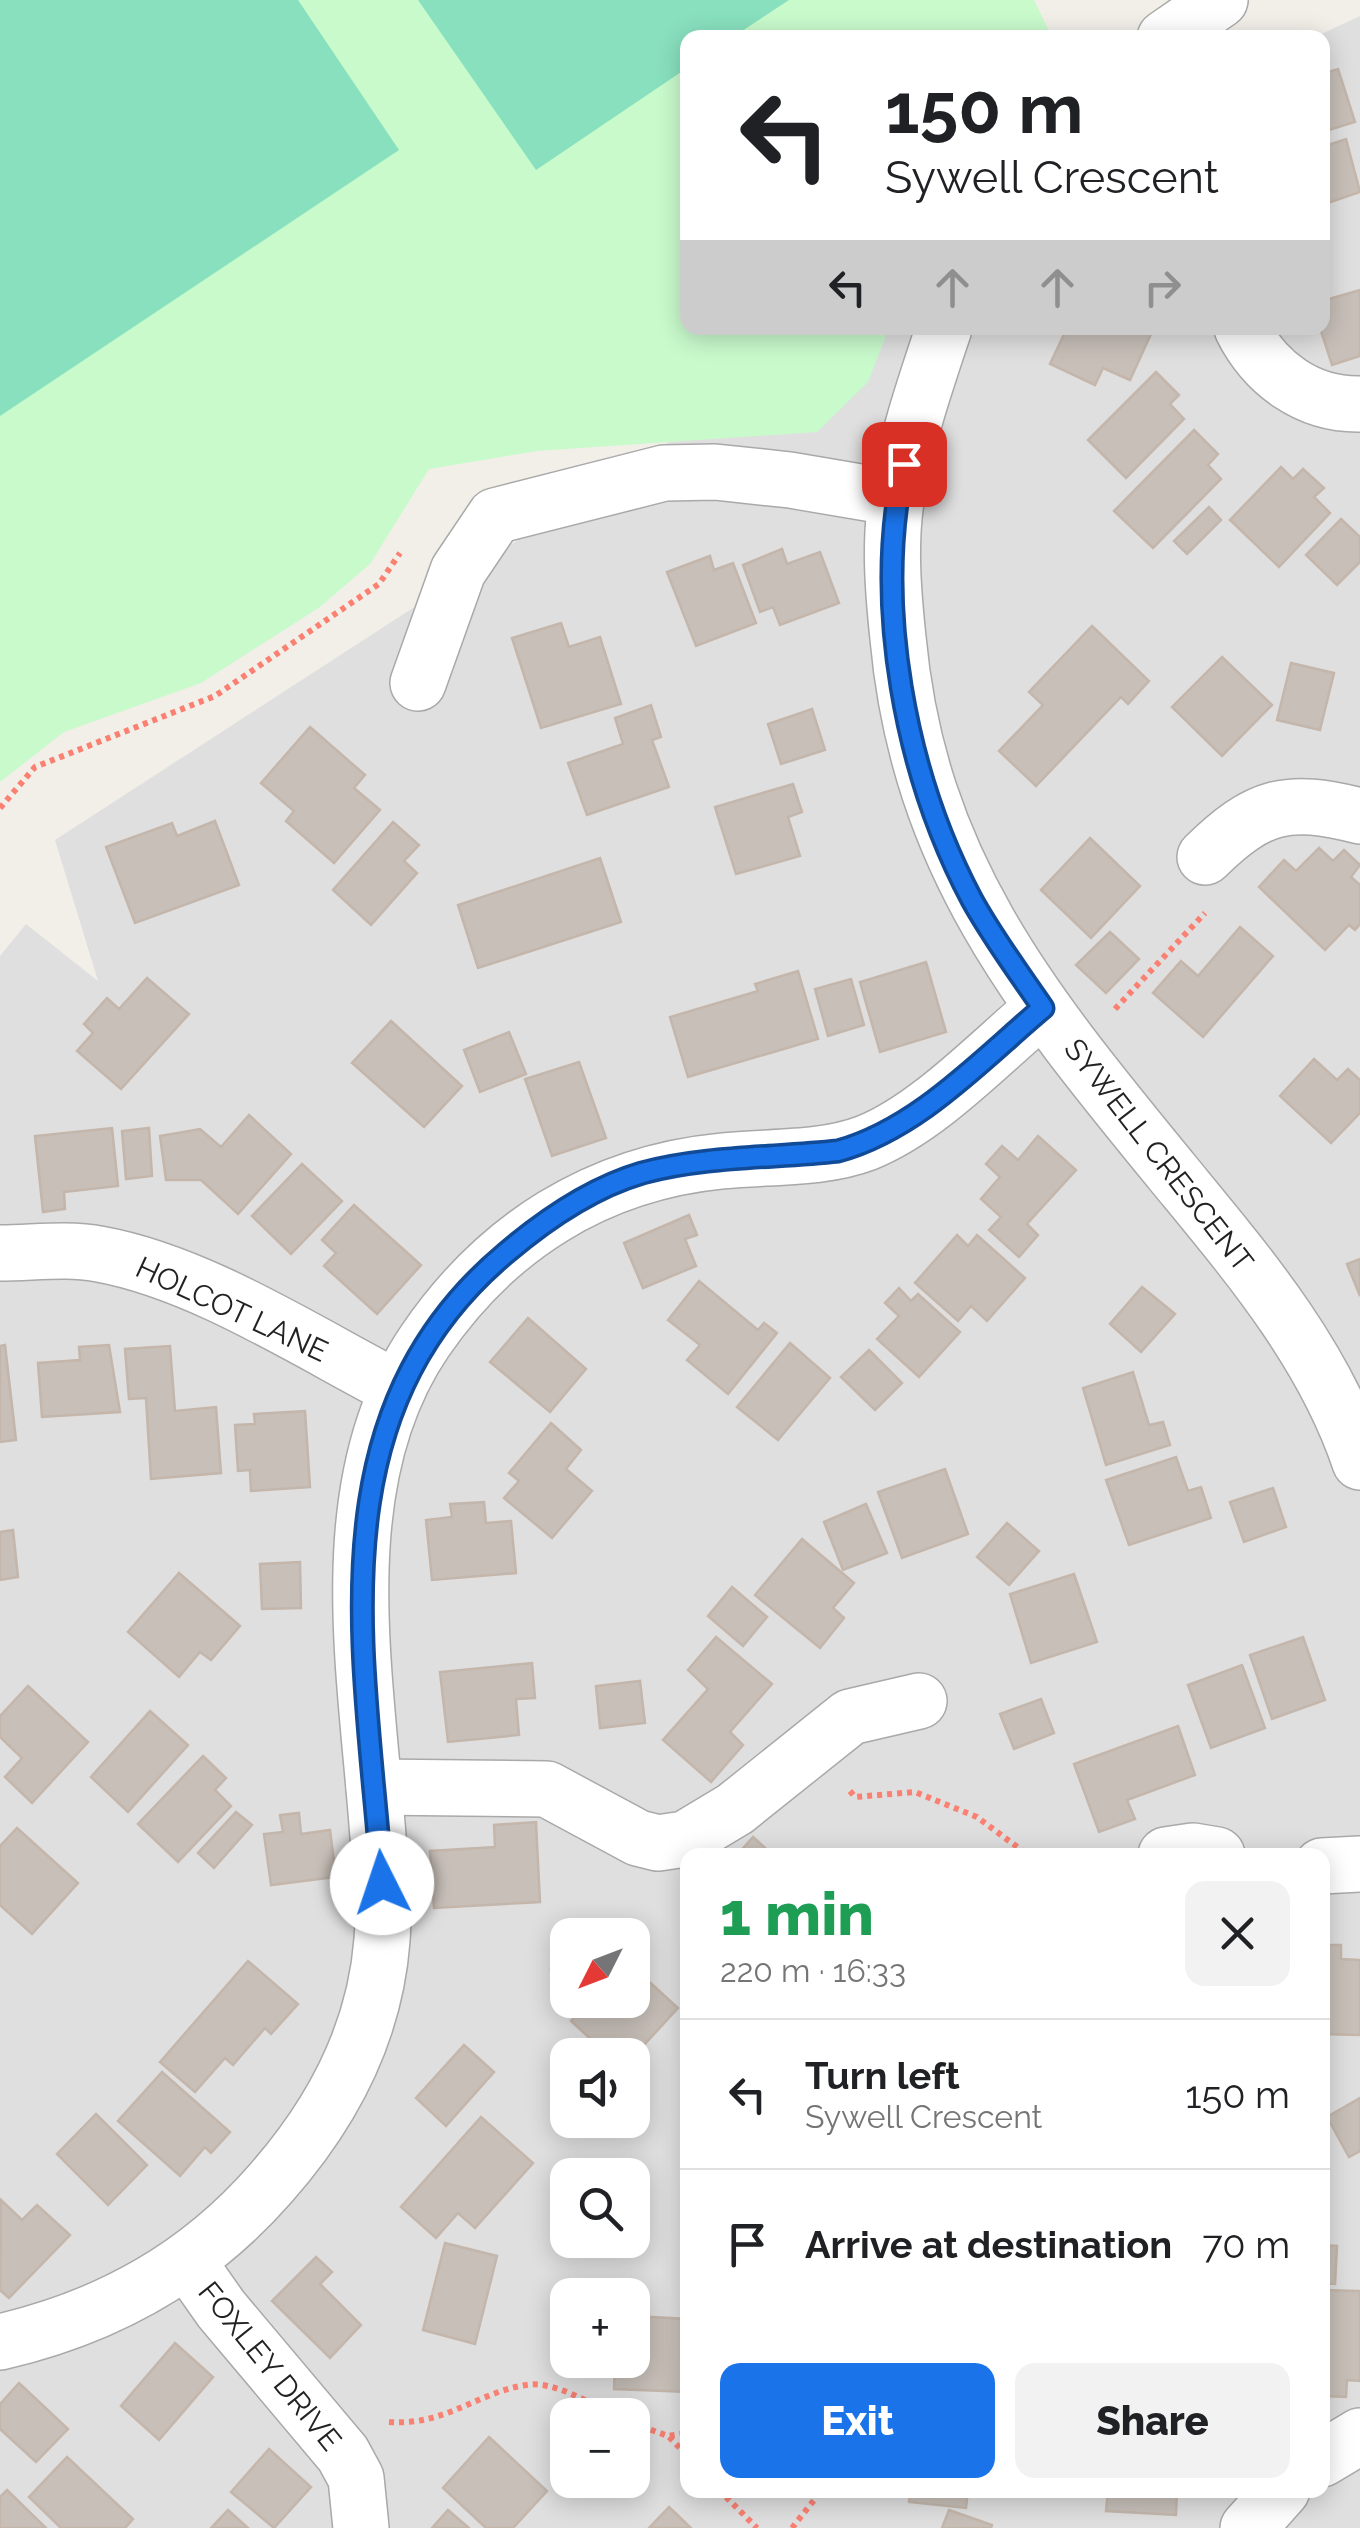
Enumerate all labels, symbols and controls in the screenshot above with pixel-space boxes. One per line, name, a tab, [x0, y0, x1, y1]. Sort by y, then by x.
text: 150 m	[885, 67, 1083, 149]
icon: left	[720, 70, 850, 200]
text: Sywell Crescent	[885, 151, 1219, 204]
icon: left	[820, 260, 875, 315]
icon: ahead	[925, 260, 980, 315]
icon: ahead	[1030, 260, 1085, 315]
icon: right	[1135, 260, 1190, 315]
pin	[862, 422, 947, 507]
icon: arrive	[877, 437, 932, 492]
street label: SYWELL CRESCENT	[1057, 1032, 1261, 1278]
street label: HOLCOT LANE	[130, 1249, 334, 1369]
position arrow	[330, 1831, 434, 1935]
text: 1 min	[720, 1879, 874, 1949]
button: close	[1185, 1881, 1290, 1986]
north arrow	[550, 1918, 650, 2018]
map controls	[550, 1918, 650, 2498]
text: 220 m · 16:33	[720, 1952, 906, 1989]
button: sound	[550, 2038, 650, 2138]
text: Turn left	[805, 2053, 960, 2098]
icon: left	[720, 2067, 775, 2122]
text: 150 m	[1185, 2072, 1290, 2117]
text: Sywell Crescent	[805, 2098, 1042, 2135]
button: search	[550, 2158, 650, 2258]
icon: arrive	[720, 2217, 775, 2272]
text: Arrive at destination	[805, 2222, 1172, 2267]
text: 70 m	[1202, 2222, 1290, 2267]
street label: FOXLEY DRIVE	[191, 2275, 349, 2457]
button: +	[550, 2278, 650, 2378]
button: Exit	[720, 2363, 995, 2478]
button: Share	[1015, 2363, 1290, 2478]
button: −	[550, 2398, 650, 2498]

